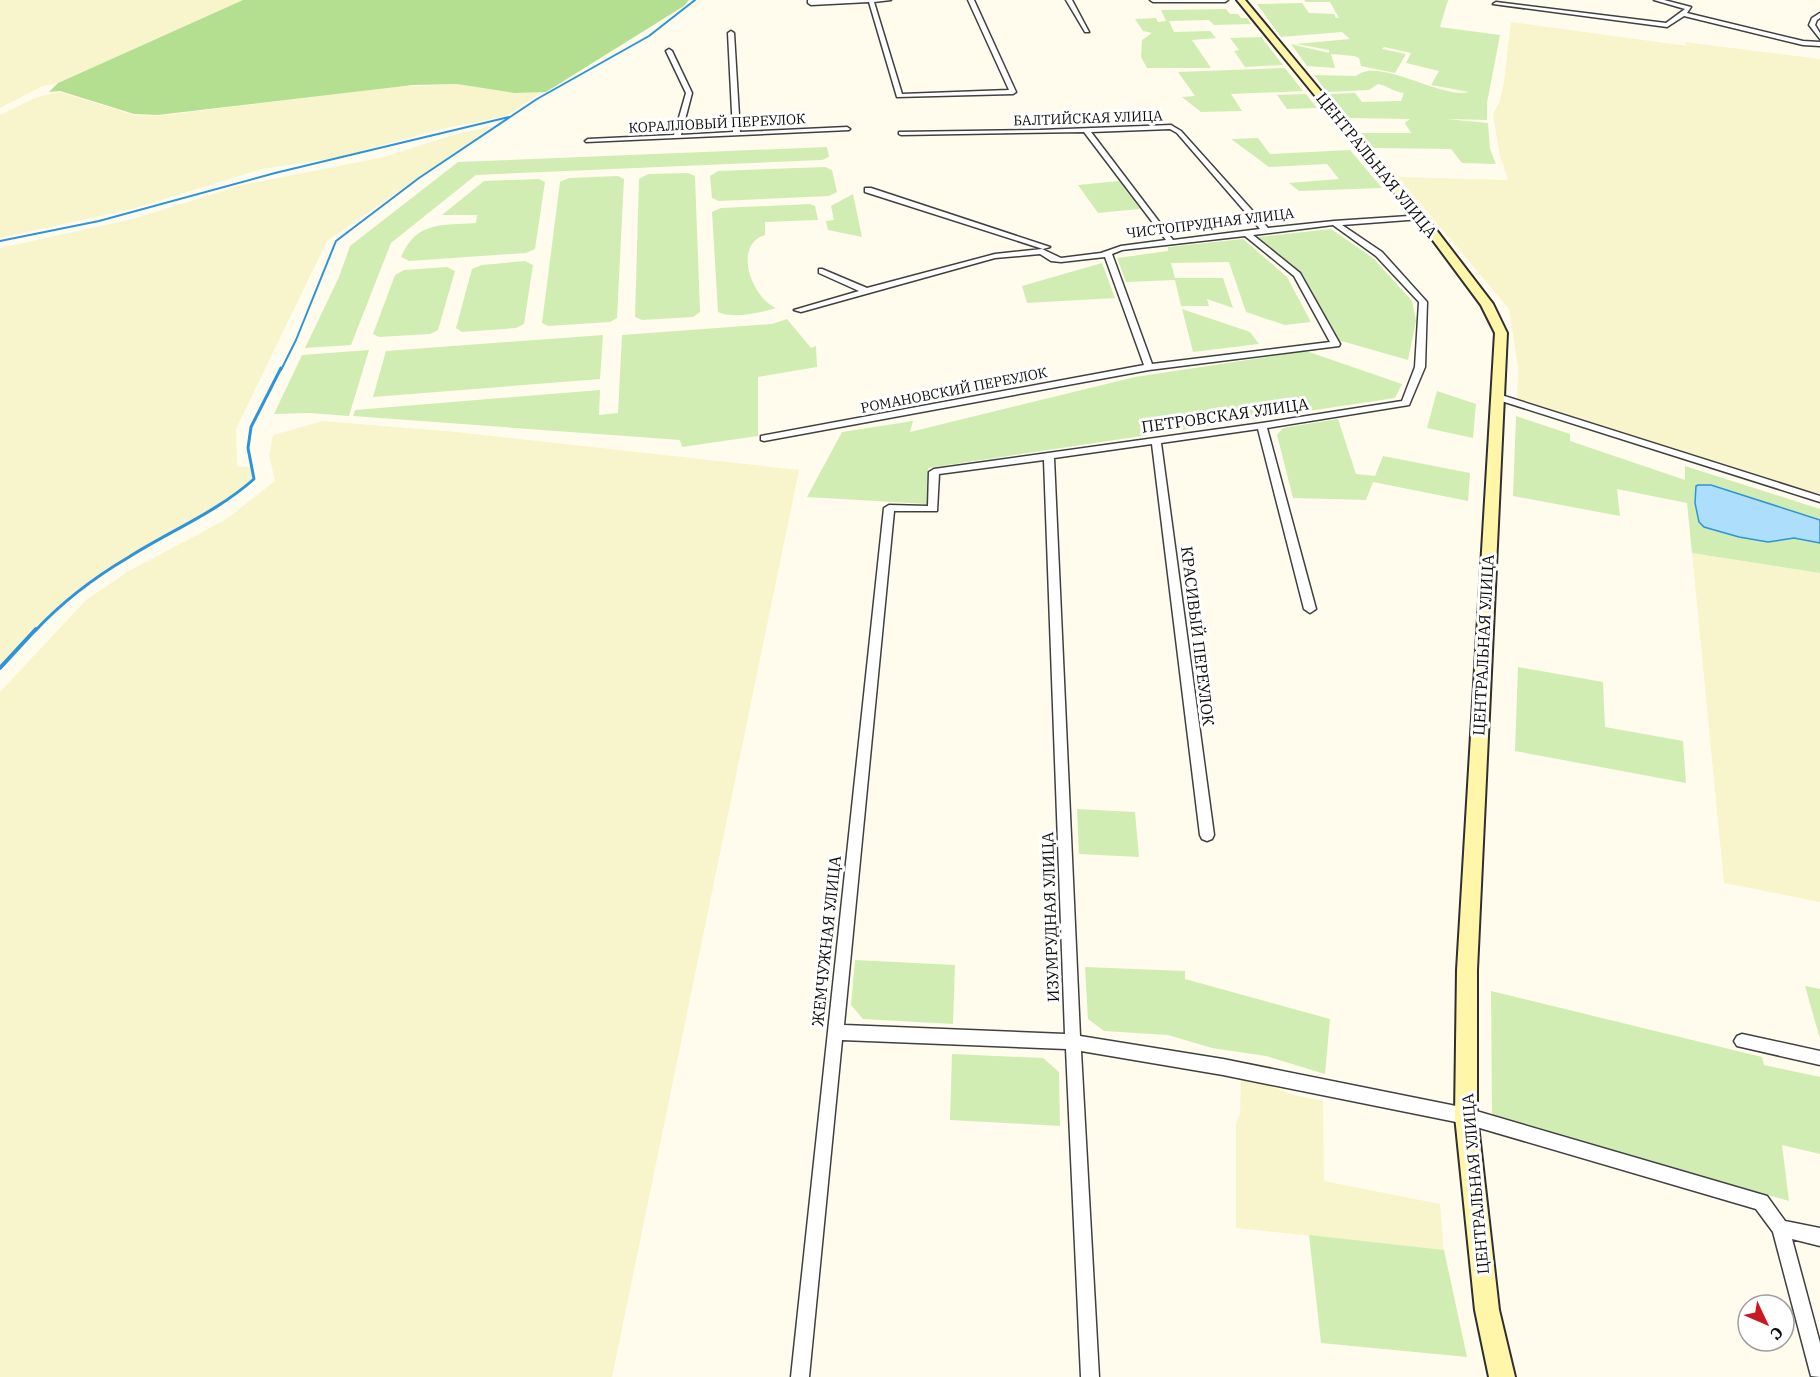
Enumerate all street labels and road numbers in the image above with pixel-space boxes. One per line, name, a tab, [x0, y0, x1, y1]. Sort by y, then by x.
street label: ЦЕНТРАЛЬНАЯ УЛИЦА	[1312, 88, 1442, 242]
street label: БАЛТИЙСКАЯ УЛИЦА	[1013, 106, 1163, 130]
street label: КОРАЛЛОВЫЙ ПЕРЕУЛОК	[628, 109, 806, 137]
street label: ЧИСТОПРУДНАЯ УЛИЦА	[1125, 204, 1295, 242]
street label: РОМАНОВСКИЙ ПЕРЕУЛОК	[859, 363, 1049, 417]
street label: ПЕТРОВСКАЯ УЛИЦА	[1140, 393, 1310, 437]
street label: КРАСИВЫЙ ПЕРЕУЛОК	[1177, 545, 1219, 727]
street label: ЦЕНТРАЛЬНАЯ УЛИЦА	[1468, 554, 1498, 736]
street label: ИЗУМРУДНАЯ УЛИЦА	[1037, 831, 1063, 1003]
street label: ЖЕМЧУЖНАЯ УЛИЦА	[807, 855, 845, 1027]
street label: ЦЕНТРАЛЬНАЯ УЛИЦА	[1457, 1093, 1493, 1275]

